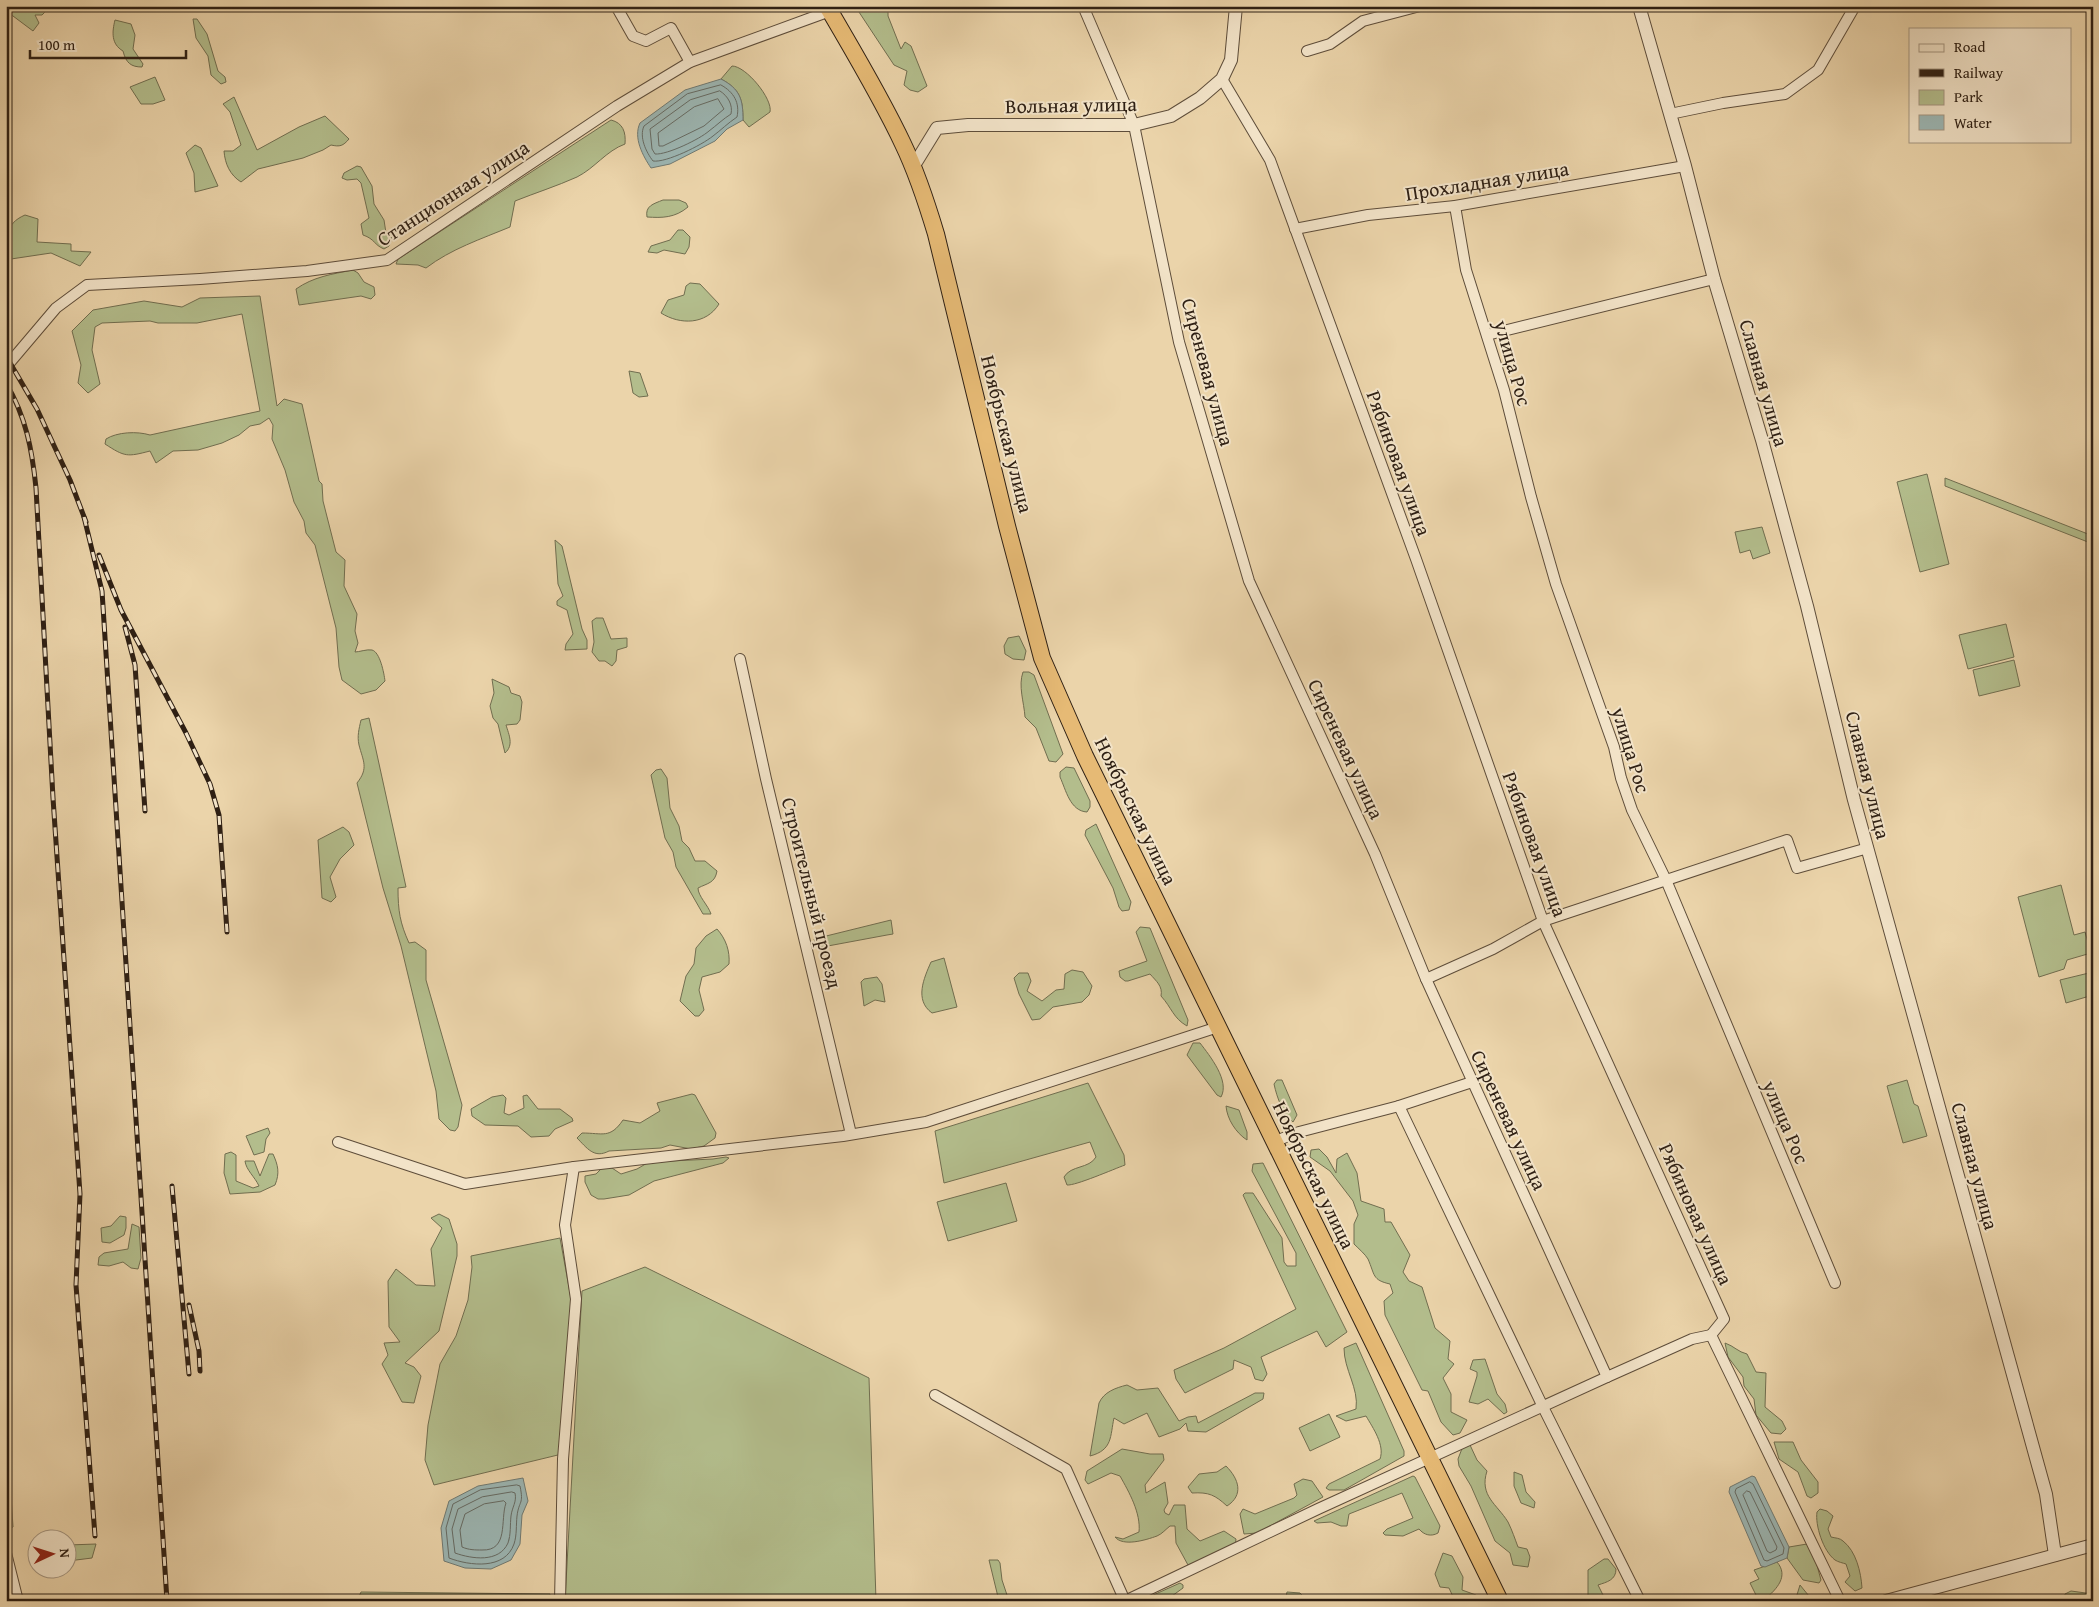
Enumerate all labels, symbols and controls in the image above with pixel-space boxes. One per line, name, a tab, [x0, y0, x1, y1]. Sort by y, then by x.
scale bar	[30, 28, 186, 60]
legend	[1909, 28, 2072, 142]
text: 100 m	[38, 34, 76, 55]
text: Road	[1954, 36, 1985, 57]
text: Railway	[1954, 62, 2004, 83]
text: Park	[1954, 86, 1983, 107]
street label: Вольная улица	[1005, 89, 1138, 120]
text: Water	[1954, 112, 1992, 133]
street label: Станционная улица	[371, 132, 535, 253]
street label: Прохладная улица	[1403, 153, 1571, 208]
street label: Сиреневая улица	[1175, 295, 1242, 449]
street label: улица Рос	[1487, 316, 1540, 409]
street label: Славная улица	[1733, 316, 1797, 450]
street label: Ноябрьская улица	[974, 352, 1041, 516]
street label: Рябиновая улица	[1360, 386, 1439, 540]
street label: Сиреневая улица	[1301, 674, 1392, 824]
street label: улица Рос	[1604, 702, 1658, 796]
street label: Славная улица	[1839, 708, 1898, 842]
street label: Ноябрьская улица	[1088, 732, 1185, 890]
street label: Рябиновая улица	[1496, 767, 1575, 921]
street label: Строительный проезд	[775, 794, 850, 992]
street label: Сиреневая улица	[1464, 1045, 1555, 1195]
street label: улица Рос	[1755, 1075, 1817, 1168]
street label: Ноябрьская улица	[1266, 1096, 1363, 1254]
street label: Славная улица	[1945, 1099, 2007, 1233]
street label: Рябиновая улица	[1652, 1138, 1741, 1290]
north arrow	[28, 1530, 78, 1580]
text: N	[55, 1548, 75, 1559]

